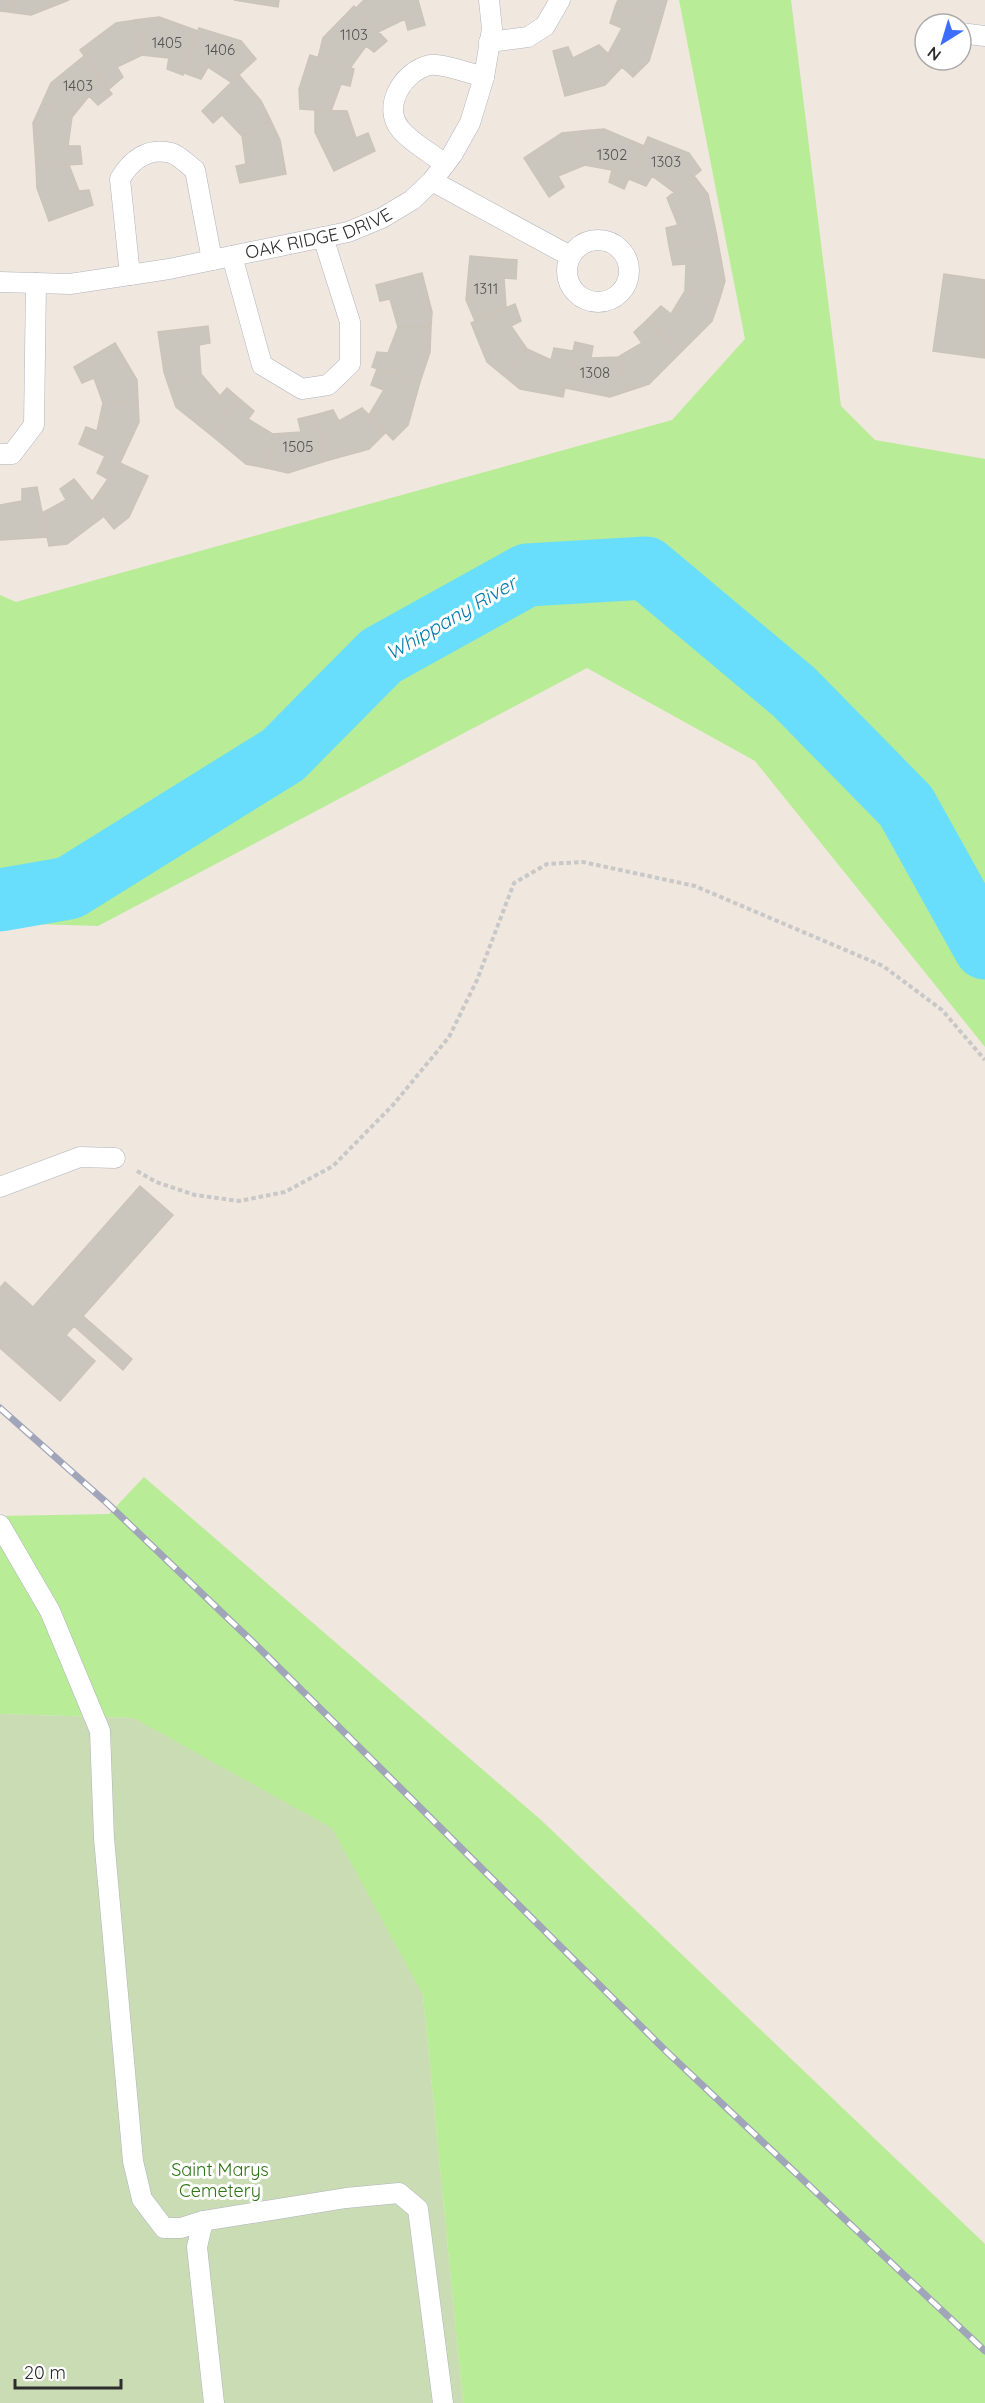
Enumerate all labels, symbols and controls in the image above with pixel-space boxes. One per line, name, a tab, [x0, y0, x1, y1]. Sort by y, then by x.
north arrow	[913, 12, 973, 72]
house number: 1103	[340, 25, 368, 44]
house number: 1405	[152, 33, 182, 52]
house number: 1406	[205, 40, 235, 59]
text: N	[923, 42, 945, 66]
house number: 1403	[63, 76, 93, 95]
house number: 1302	[597, 145, 627, 164]
house number: 1303	[651, 152, 681, 171]
street label: OAK RIDGE DRIVE	[243, 203, 396, 264]
house number: 1311	[474, 279, 498, 298]
house number: 1308	[580, 363, 610, 382]
house number: 1505	[283, 437, 313, 456]
water label: Whippany River	[381, 569, 523, 665]
park label: Saint Marys Cemetery	[171, 2158, 269, 2202]
scale bar	[15, 2352, 122, 2390]
text: 20 m	[24, 2361, 66, 2384]

